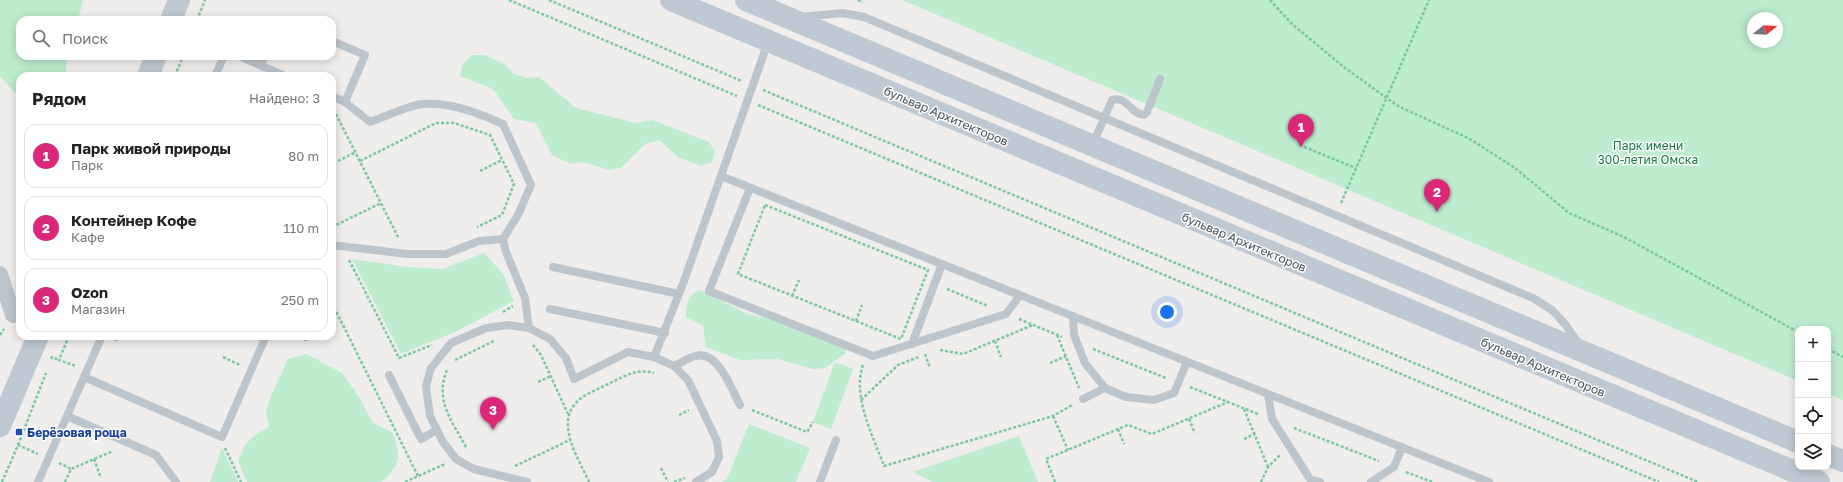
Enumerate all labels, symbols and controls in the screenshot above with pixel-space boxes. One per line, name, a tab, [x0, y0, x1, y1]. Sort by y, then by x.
north arrow	[1747, 12, 1783, 48]
search box	[16, 16, 336, 60]
icon: search	[30, 27, 52, 49]
text: Поиск	[62, 29, 108, 47]
street label: бульвар Архитекторов	[882, 83, 1011, 149]
text: Рядом	[32, 88, 86, 109]
text: Найдено: 3	[249, 90, 320, 106]
pin: 1	[1288, 114, 1314, 147]
park label: Парк имени 300-летия Омска	[1598, 138, 1698, 167]
text: Парк живой природы	[71, 139, 231, 157]
text: 1	[43, 148, 49, 164]
text: 80 m	[288, 148, 319, 164]
text: Парк	[71, 157, 104, 173]
pin: 2	[1424, 179, 1450, 212]
street label: бульвар Архитекторов	[1180, 209, 1309, 275]
text: Контейнер Кофе	[71, 211, 197, 229]
text: 2	[42, 220, 50, 236]
text: 110 m	[284, 220, 319, 236]
text: Кафе	[71, 229, 104, 245]
text: Ozon	[71, 283, 108, 301]
text: 3	[42, 292, 50, 308]
text: 250 m	[281, 292, 319, 308]
text: Магазин	[71, 301, 125, 317]
your location	[1157, 302, 1177, 322]
map controls	[1795, 326, 1831, 470]
button: +	[1795, 326, 1831, 362]
street label: бульвар Архитекторов	[1479, 334, 1608, 400]
button: −	[1795, 362, 1831, 398]
pin: 3	[480, 397, 506, 430]
button: locate	[1795, 398, 1831, 434]
place label: Берёзовая роща	[27, 425, 127, 440]
marker: Берёзовая роща	[14, 427, 24, 437]
button: layers	[1795, 434, 1831, 470]

